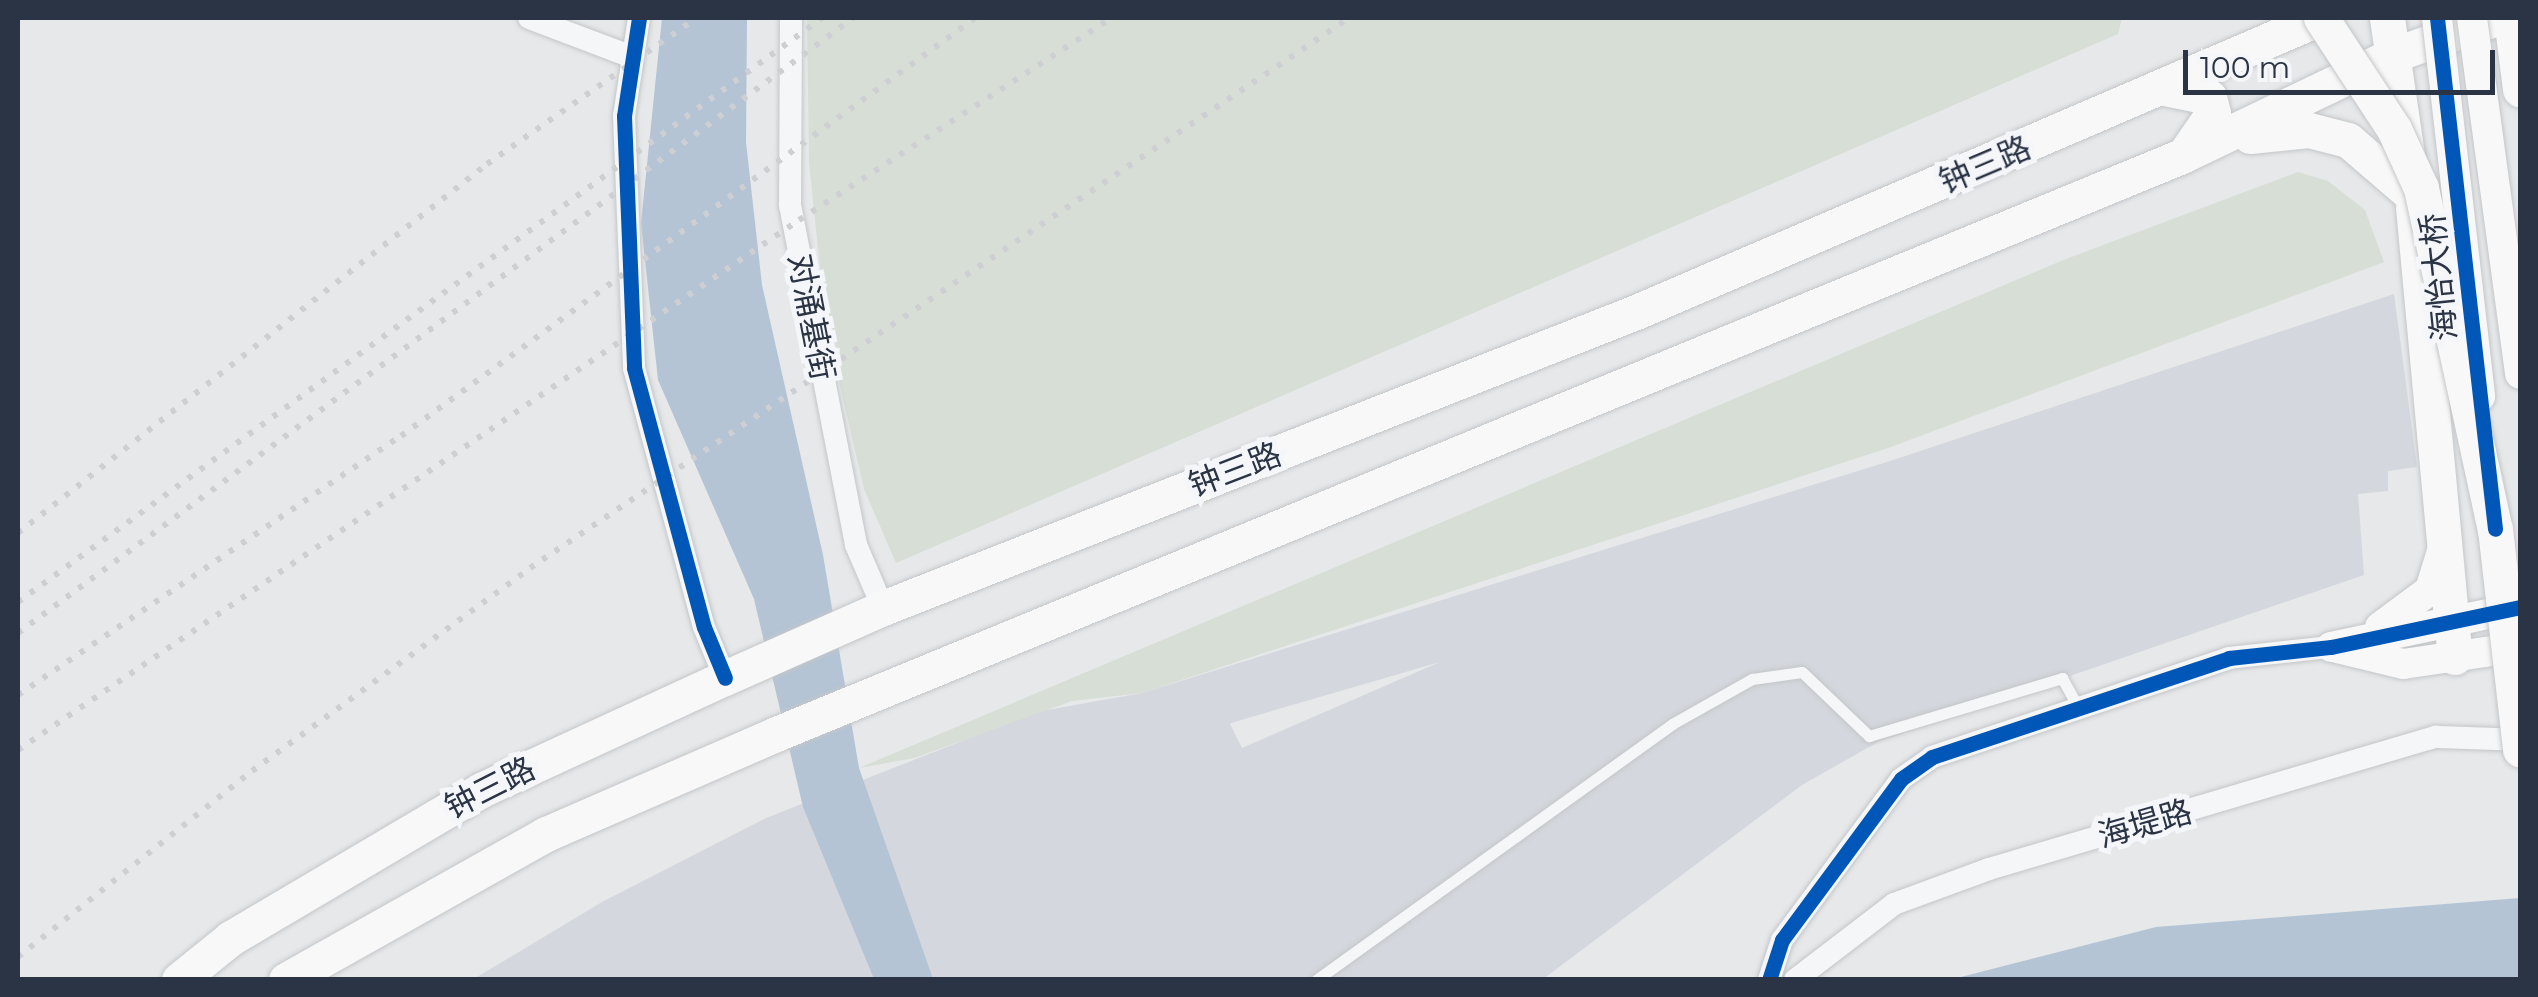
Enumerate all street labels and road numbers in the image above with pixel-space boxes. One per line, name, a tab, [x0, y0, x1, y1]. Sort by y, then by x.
street label: 钟三路	[1933, 129, 2037, 201]
street label: 海怡大桥	[2413, 211, 2465, 343]
street label: 对涌基街	[780, 251, 842, 383]
street label: 钟三路	[1183, 435, 1287, 505]
street label: 钟三路	[439, 749, 541, 827]
street label: 海堤路	[2094, 792, 2196, 856]

